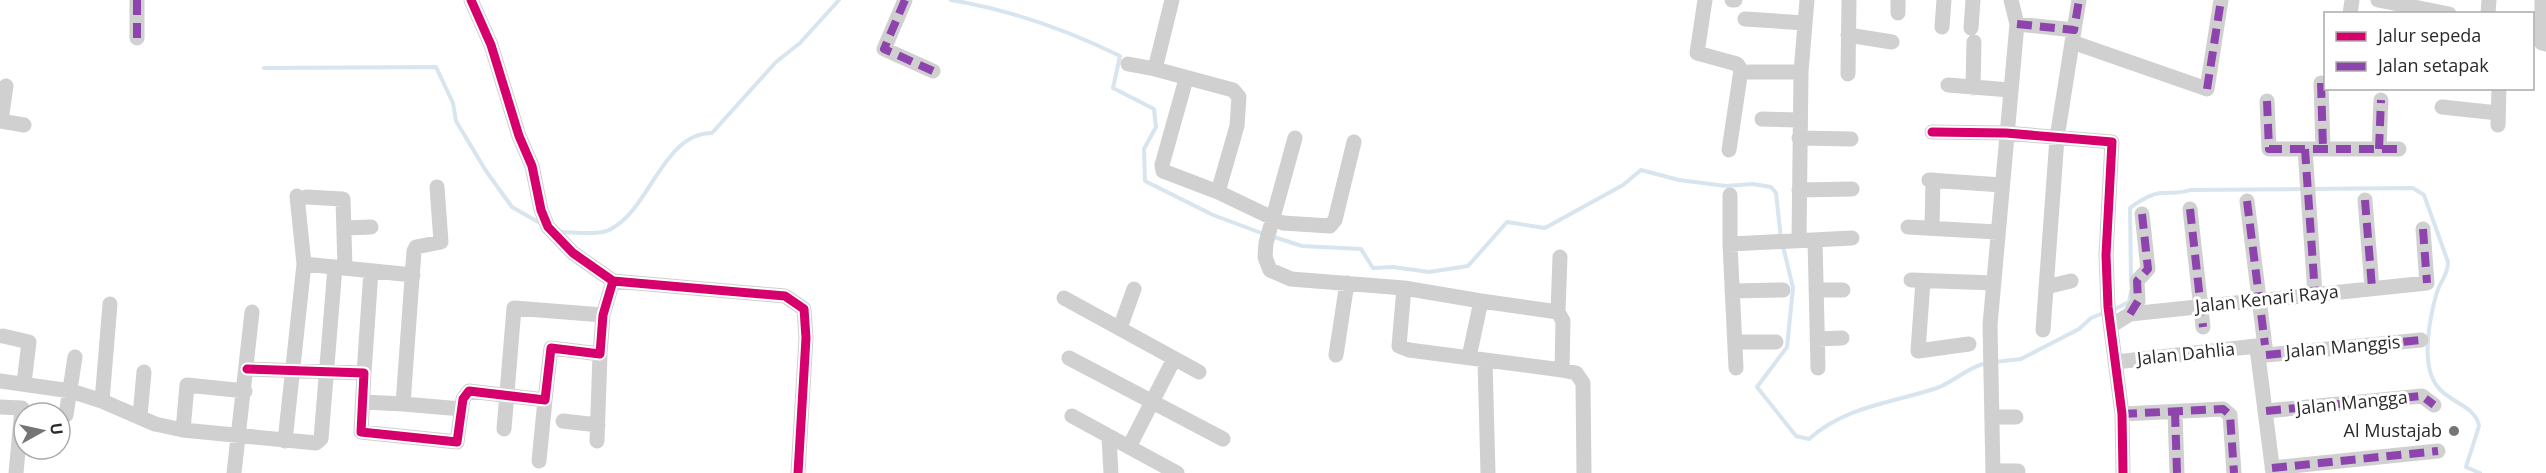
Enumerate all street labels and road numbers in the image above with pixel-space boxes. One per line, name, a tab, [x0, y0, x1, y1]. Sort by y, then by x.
street label: Jalan Kenari Raya	[2192, 279, 2340, 318]
street label: Jalan Manggis	[2283, 329, 2401, 363]
street label: Jalan Dahlia	[2134, 336, 2236, 370]
street label: Jalan Mangga	[2293, 384, 2409, 420]

